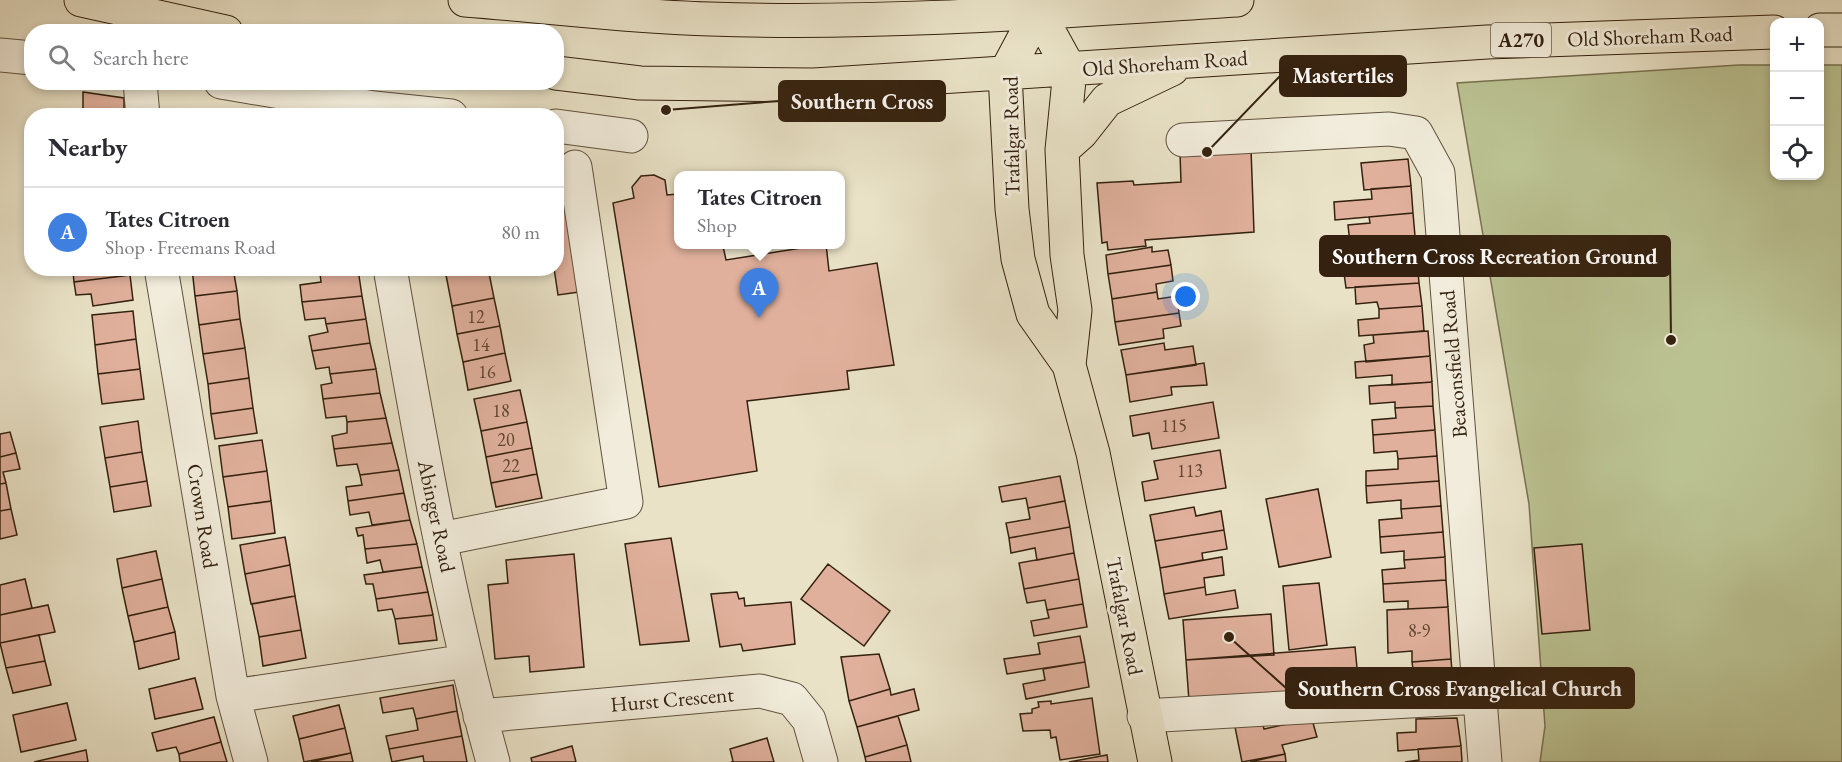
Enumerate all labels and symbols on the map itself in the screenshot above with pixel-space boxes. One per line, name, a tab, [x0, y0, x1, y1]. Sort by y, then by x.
street label: Old Shoreham Road	[1567, 20, 1734, 52]
road number: A270	[1491, 23, 1551, 57]
street label: Old Shoreham Road	[1081, 44, 1249, 82]
callout: Mastertiles	[1280, 56, 1406, 96]
text: Mastertiles	[1292, 61, 1394, 90]
street label: Trafalgar Road	[996, 76, 1026, 196]
callout: Southern Cross	[779, 81, 945, 121]
text: Southern Cross	[791, 87, 933, 116]
callout: Southern Cross Recreation Ground	[1320, 236, 1670, 276]
text: Southern Cross Recreation Ground	[1332, 242, 1658, 271]
pin: A	[740, 268, 778, 318]
your location	[1171, 282, 1200, 311]
street label: Beaconsfield Road	[1433, 289, 1473, 439]
house number: 12	[467, 305, 485, 328]
house number: 14	[472, 333, 490, 356]
house number: 16	[478, 360, 496, 383]
house number: 18	[492, 399, 510, 422]
house number: 115	[1161, 414, 1187, 437]
house number: 20	[497, 428, 515, 451]
house number: 22	[502, 454, 520, 477]
street label: Abinger Road	[412, 456, 462, 575]
house number: 113	[1177, 459, 1203, 482]
street label: Crown Road	[181, 462, 225, 571]
street label: Trafalgar Road	[1100, 555, 1150, 678]
house number: 8-9	[1408, 619, 1430, 642]
callout: Southern Cross Evangelical Church	[1286, 668, 1634, 708]
text: Southern Cross Evangelical Church	[1298, 674, 1622, 703]
street label: Hurst Crescent	[609, 680, 735, 718]

